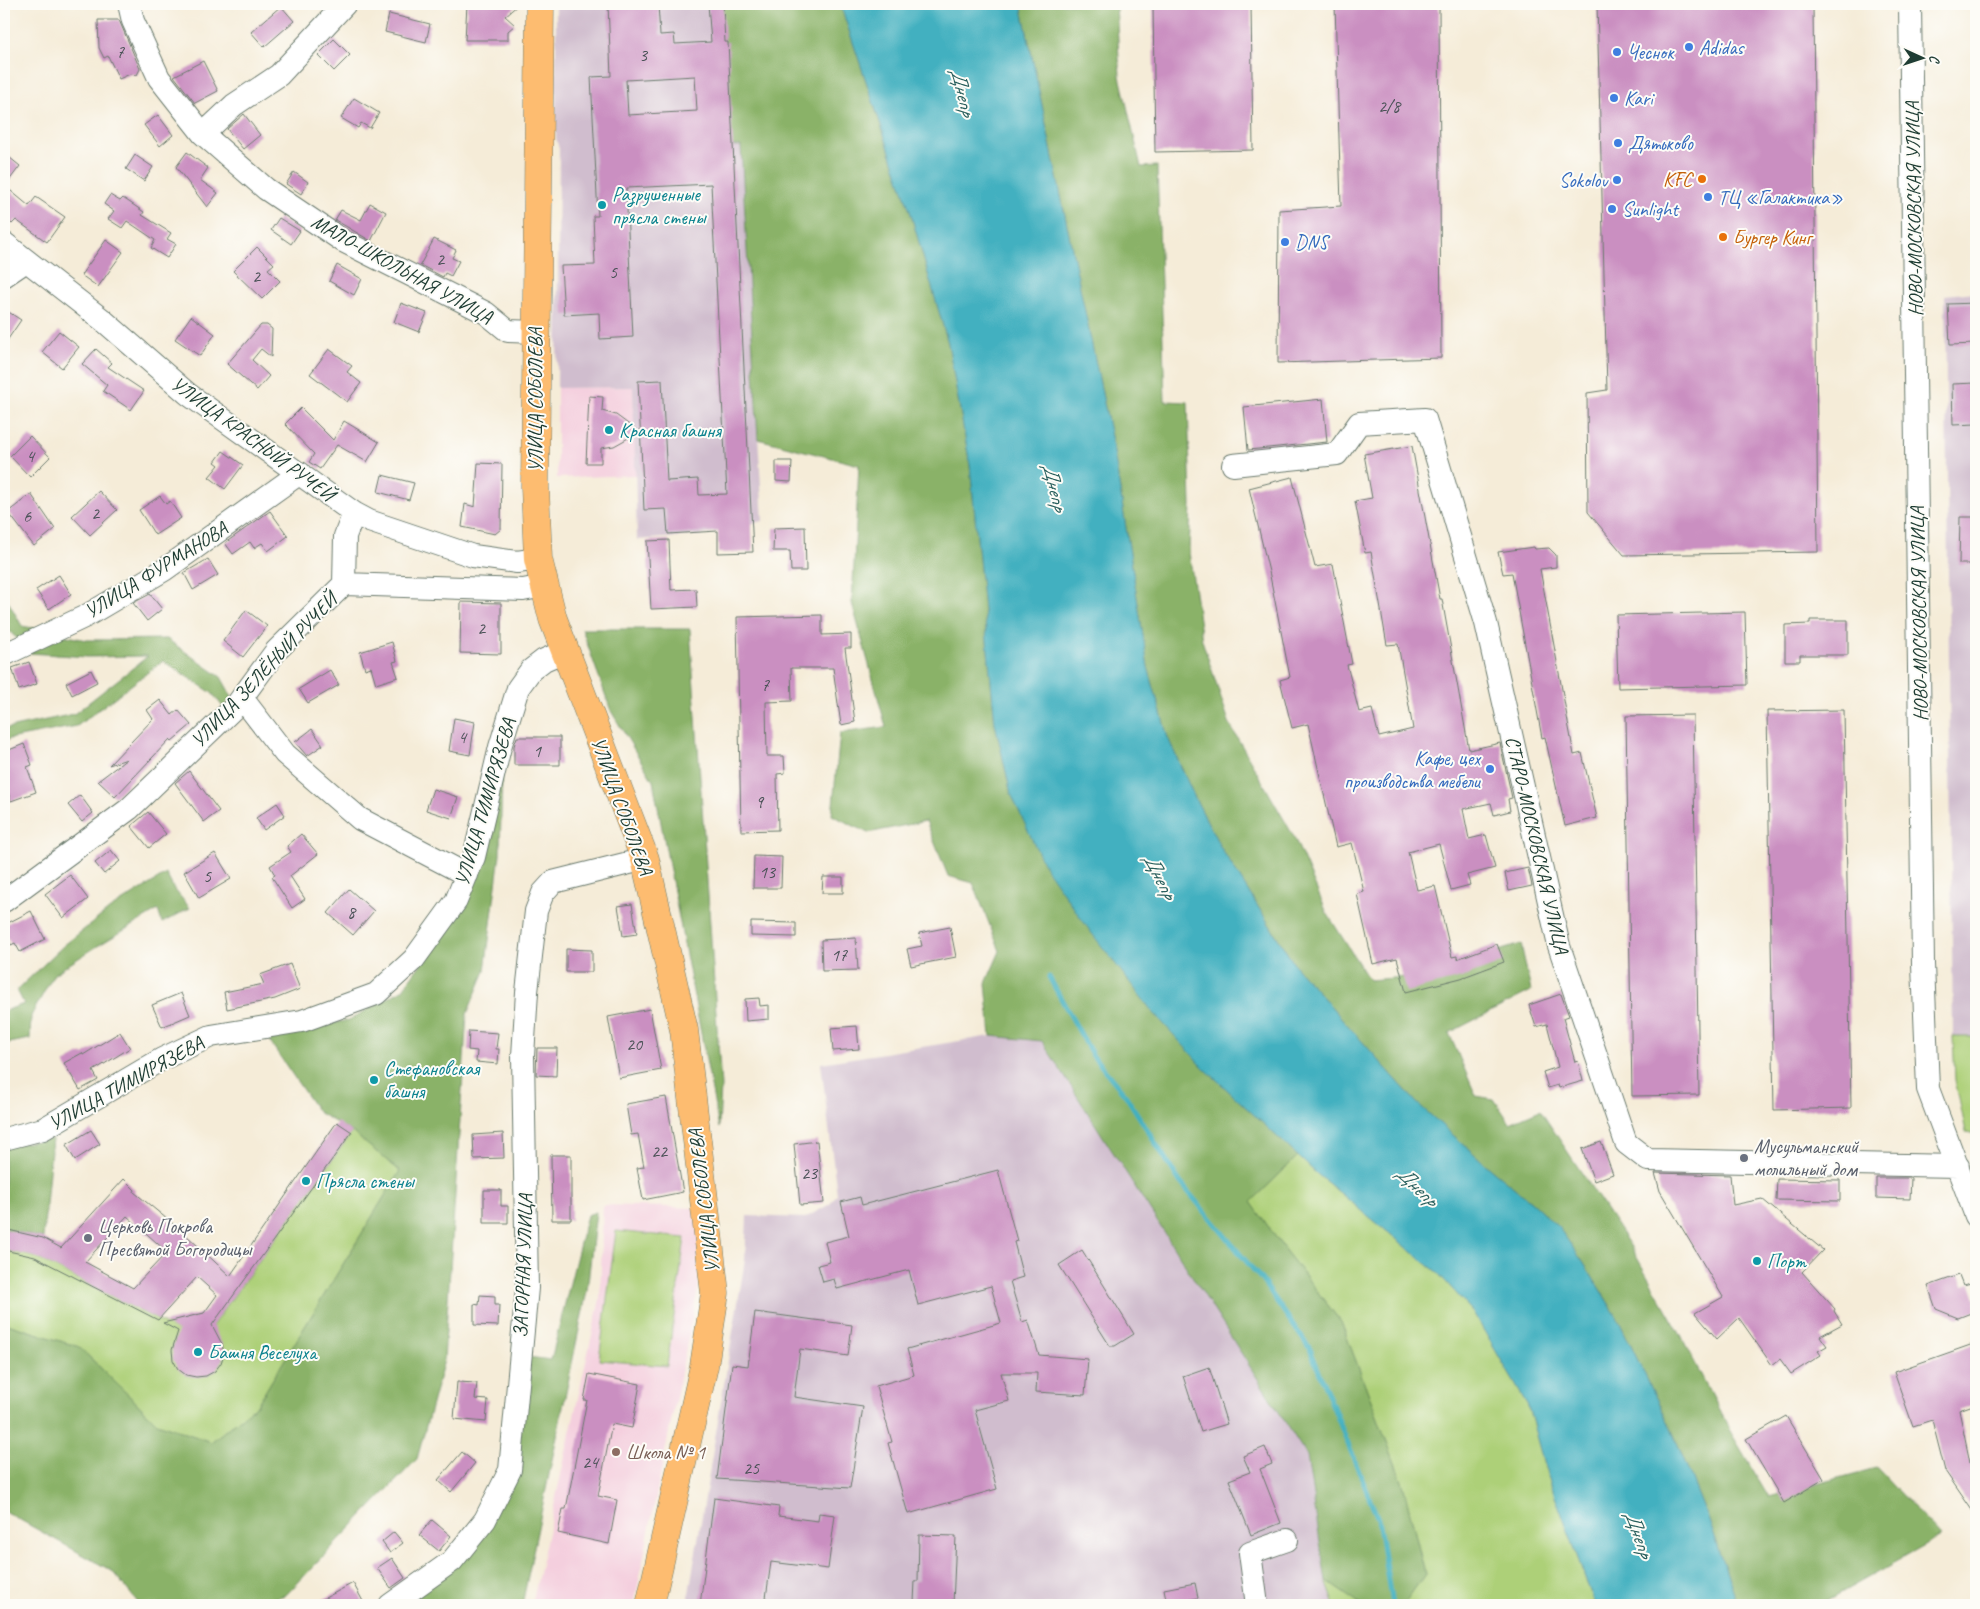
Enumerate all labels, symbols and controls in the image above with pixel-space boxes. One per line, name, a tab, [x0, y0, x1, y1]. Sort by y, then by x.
north arrow	[1898, 32, 1948, 82]
place label: Adidas	[1699, 35, 1746, 60]
place label: Чеснок	[1627, 40, 1675, 65]
house number: 7	[116, 41, 125, 63]
marker: Adidas	[1683, 41, 1695, 53]
house number: 3	[639, 44, 649, 66]
marker: Чеснок	[1611, 46, 1623, 58]
text: С	[1926, 55, 1943, 65]
water label: Днепр	[945, 65, 982, 121]
place label: Kari	[1624, 86, 1655, 111]
marker: Kari	[1608, 92, 1620, 104]
house number: 2/8	[1378, 95, 1402, 117]
street label: НОВО-МОСКОВСКАЯ УЛИЦА	[1900, 100, 1928, 317]
place label: Дятьково	[1628, 131, 1694, 156]
marker: Дятьково	[1612, 137, 1624, 149]
place label: KFC	[1663, 167, 1694, 192]
place label: Sokolov	[1559, 168, 1609, 193]
marker: KFC	[1696, 173, 1708, 185]
marker: Sokolov	[1611, 174, 1623, 186]
place label: Разрушенные прясла стены	[612, 182, 707, 230]
place label: ТЦ «Галактика»	[1718, 185, 1843, 210]
marker: ТЦ «Галактика»	[1702, 191, 1714, 203]
place label: Sunlight	[1622, 197, 1680, 222]
marker: Разрушенные прясла стены	[596, 199, 608, 211]
marker: Sunlight	[1606, 203, 1618, 215]
street label: МАЛО-ШКОЛЬНАЯ УЛИЦА	[307, 209, 498, 330]
place label: Бургер Кинг	[1733, 225, 1815, 250]
place label: DNS	[1295, 230, 1331, 255]
marker: Бургер Кинг	[1717, 231, 1729, 243]
marker: DNS	[1279, 236, 1291, 248]
house number: 2	[436, 248, 446, 270]
house number: 5	[609, 261, 618, 283]
house number: 2	[252, 265, 262, 287]
street label: УЛИЦА СОБОЛЕВА	[523, 327, 548, 472]
street label: УЛИЦА КРАСНЫЙ РУЧЕЙ	[166, 371, 342, 509]
place label: Красная башня	[619, 418, 722, 443]
marker: Красная башня	[603, 424, 615, 436]
house number: 4	[26, 445, 36, 467]
water label: Днепр	[1037, 460, 1074, 516]
house number: 2	[91, 502, 101, 524]
house number: 6	[23, 505, 32, 527]
street label: НОВО-МОСКОВСКАЯ УЛИЦА	[1905, 505, 1933, 722]
street label: УЛИЦА ФУРМАНОВА	[80, 516, 233, 624]
street label: УЛИЦА ЗЕЛЁНЫЙ РУЧЕЙ	[186, 585, 345, 753]
house number: 2	[477, 617, 487, 639]
house number: 7	[761, 674, 770, 696]
street label: УЛИЦА ТИМИРЯЗЕВА	[449, 714, 521, 889]
house number: 4	[458, 726, 468, 748]
street label: УЛИЦА СОБОЛЕВА	[586, 734, 659, 879]
street label: СТАРО-МОСКОВСКАЯ УЛИЦА	[1500, 734, 1574, 957]
house number: 1	[533, 740, 542, 762]
place label: Кафе, цех производства мебели	[1344, 746, 1482, 794]
marker: Кафе, цех производства мебели	[1484, 763, 1496, 775]
house number: 9	[755, 791, 765, 813]
water label: Днепр	[1137, 848, 1184, 906]
house number: 13	[759, 861, 777, 883]
house number: 5	[203, 865, 212, 887]
house number: 8	[347, 901, 357, 923]
house number: 17	[831, 944, 848, 966]
street label: УЛИЦА ТИМИРЯЗЕВА	[44, 1030, 209, 1136]
house number: 20	[626, 1033, 644, 1055]
place label: Стефановская башня	[384, 1056, 481, 1104]
marker: Стефановская башня	[368, 1074, 380, 1086]
street label: УЛИЦА СОБОЛЕВА	[683, 1127, 725, 1274]
place label: Мусульманский молильный дом	[1754, 1134, 1860, 1182]
house number: 22	[651, 1140, 669, 1162]
marker: Мусульманский молильный дом	[1738, 1152, 1750, 1164]
water label: Днепр	[1390, 1160, 1445, 1214]
house number: 23	[801, 1162, 819, 1184]
place label: Прясла стены	[316, 1169, 415, 1194]
marker: Прясла стены	[300, 1175, 312, 1187]
street label: ЗАГОРНАЯ УЛИЦА	[508, 1193, 538, 1338]
place label: Церковь Покрова Пресвятой Богородицы	[98, 1214, 253, 1262]
marker: Церковь Покрова Пресвятой Богородицы	[82, 1232, 94, 1244]
place label: Порт	[1767, 1249, 1808, 1274]
marker: Порт	[1751, 1255, 1763, 1267]
place label: Башня Веселуха	[208, 1340, 318, 1365]
marker: Башня Веселуха	[192, 1346, 204, 1358]
place label: Школа № 1	[626, 1440, 706, 1465]
marker: Школа № 1	[610, 1446, 622, 1458]
house number: 24	[582, 1451, 600, 1473]
house number: 25	[743, 1457, 760, 1479]
water label: Днепр	[1619, 1506, 1660, 1563]

